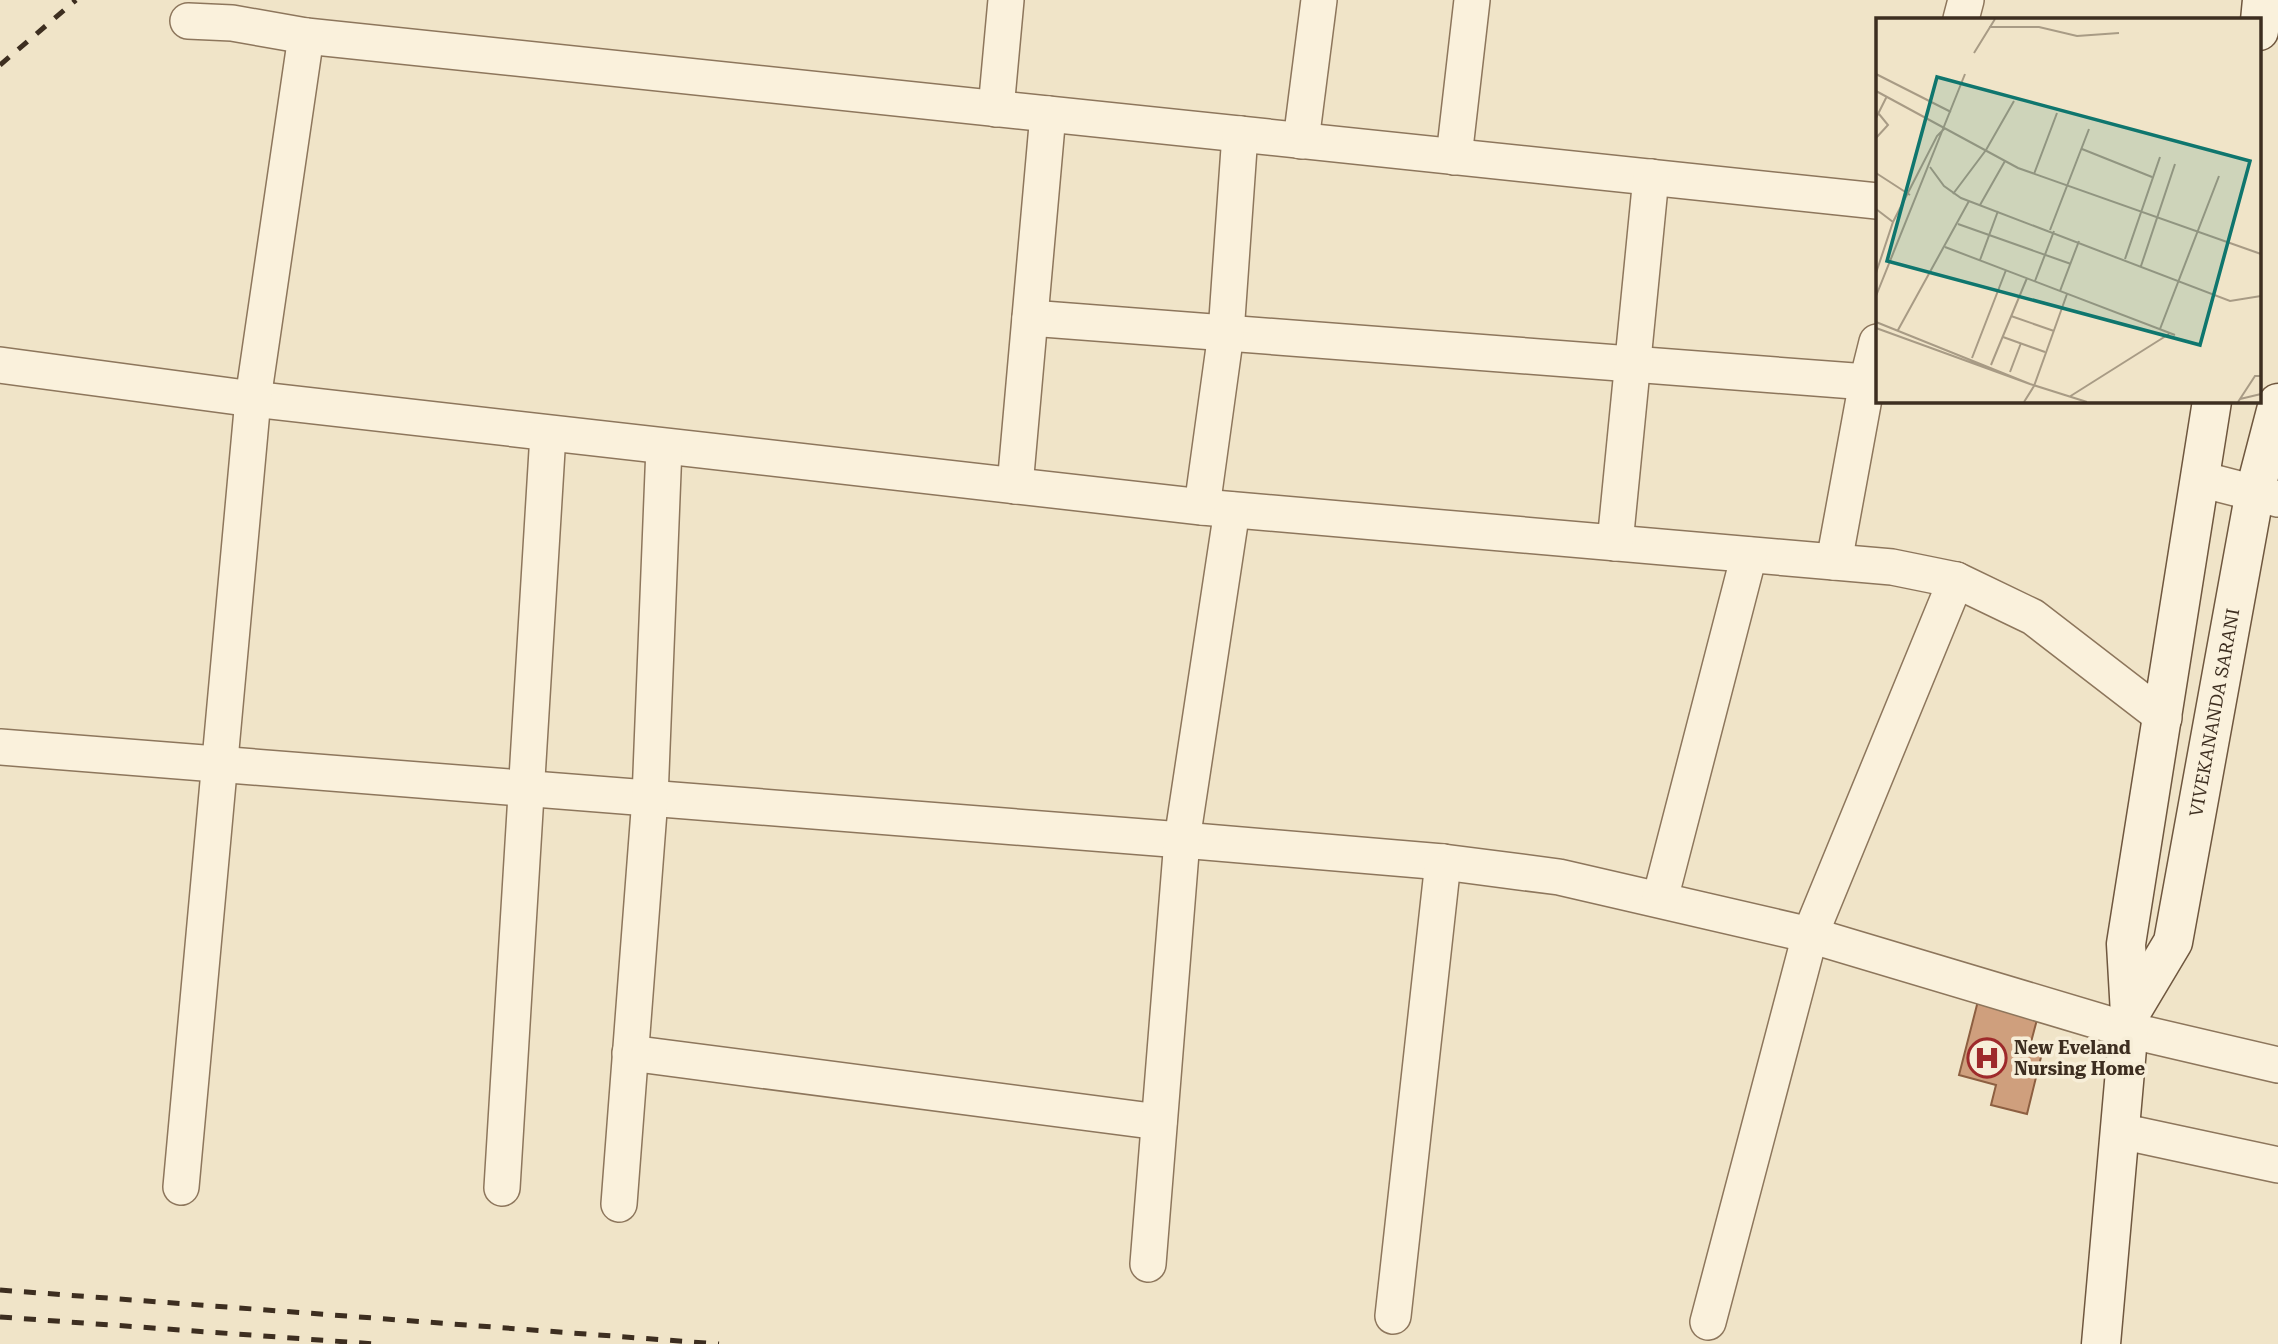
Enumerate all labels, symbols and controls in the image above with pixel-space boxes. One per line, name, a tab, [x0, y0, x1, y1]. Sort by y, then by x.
inset map	[1876, 18, 2260, 402]
street label: VIVEKANANDA SARANI	[2185, 607, 2243, 819]
hospital icon: New Eveland Nursing Home	[1966, 1037, 2008, 1079]
place label: New Eveland Nursing Home	[2014, 1037, 2145, 1079]

